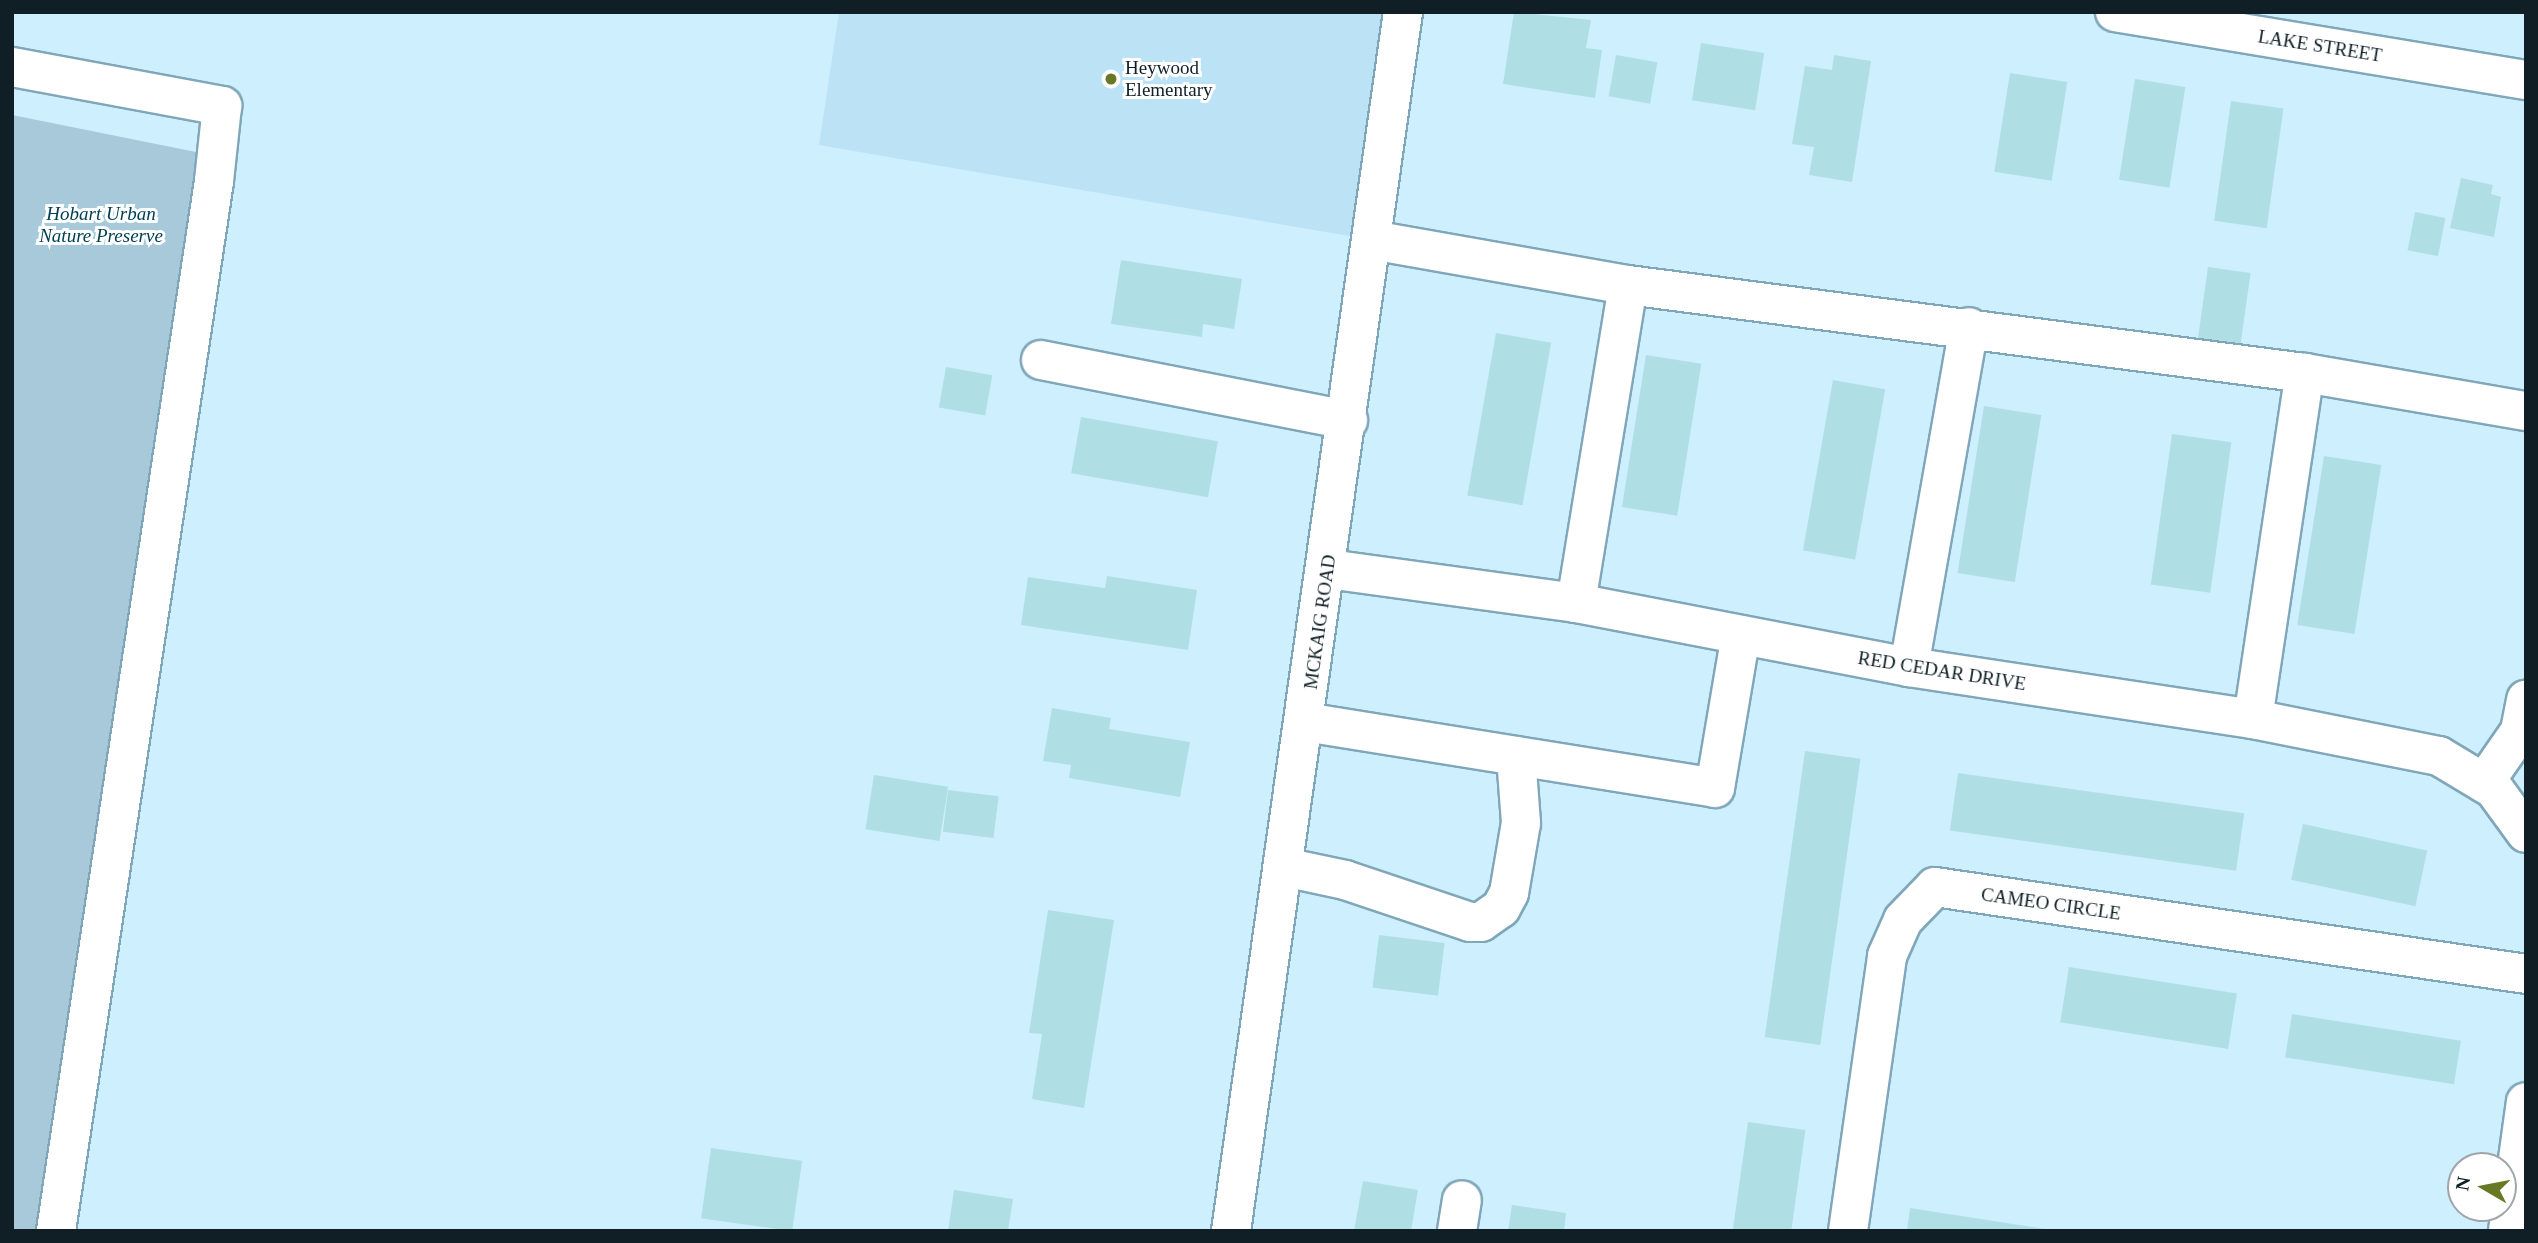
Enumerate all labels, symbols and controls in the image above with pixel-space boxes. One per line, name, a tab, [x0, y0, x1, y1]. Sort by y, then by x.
street label: LAKE STREET	[2256, 25, 2384, 67]
place label: Heywood Elementary	[1125, 57, 1213, 101]
marker: Heywood Elementary	[1103, 71, 1119, 87]
park label: Hobart Urban Nature Preserve	[39, 203, 163, 247]
street label: MCKAIG ROAD	[1299, 553, 1341, 691]
street label: RED CEDAR DRIVE	[1856, 646, 2028, 696]
street label: CAMEO CIRCLE	[1980, 883, 2122, 925]
north arrow	[2447, 1152, 2517, 1222]
text: N	[2451, 1175, 2474, 1192]

